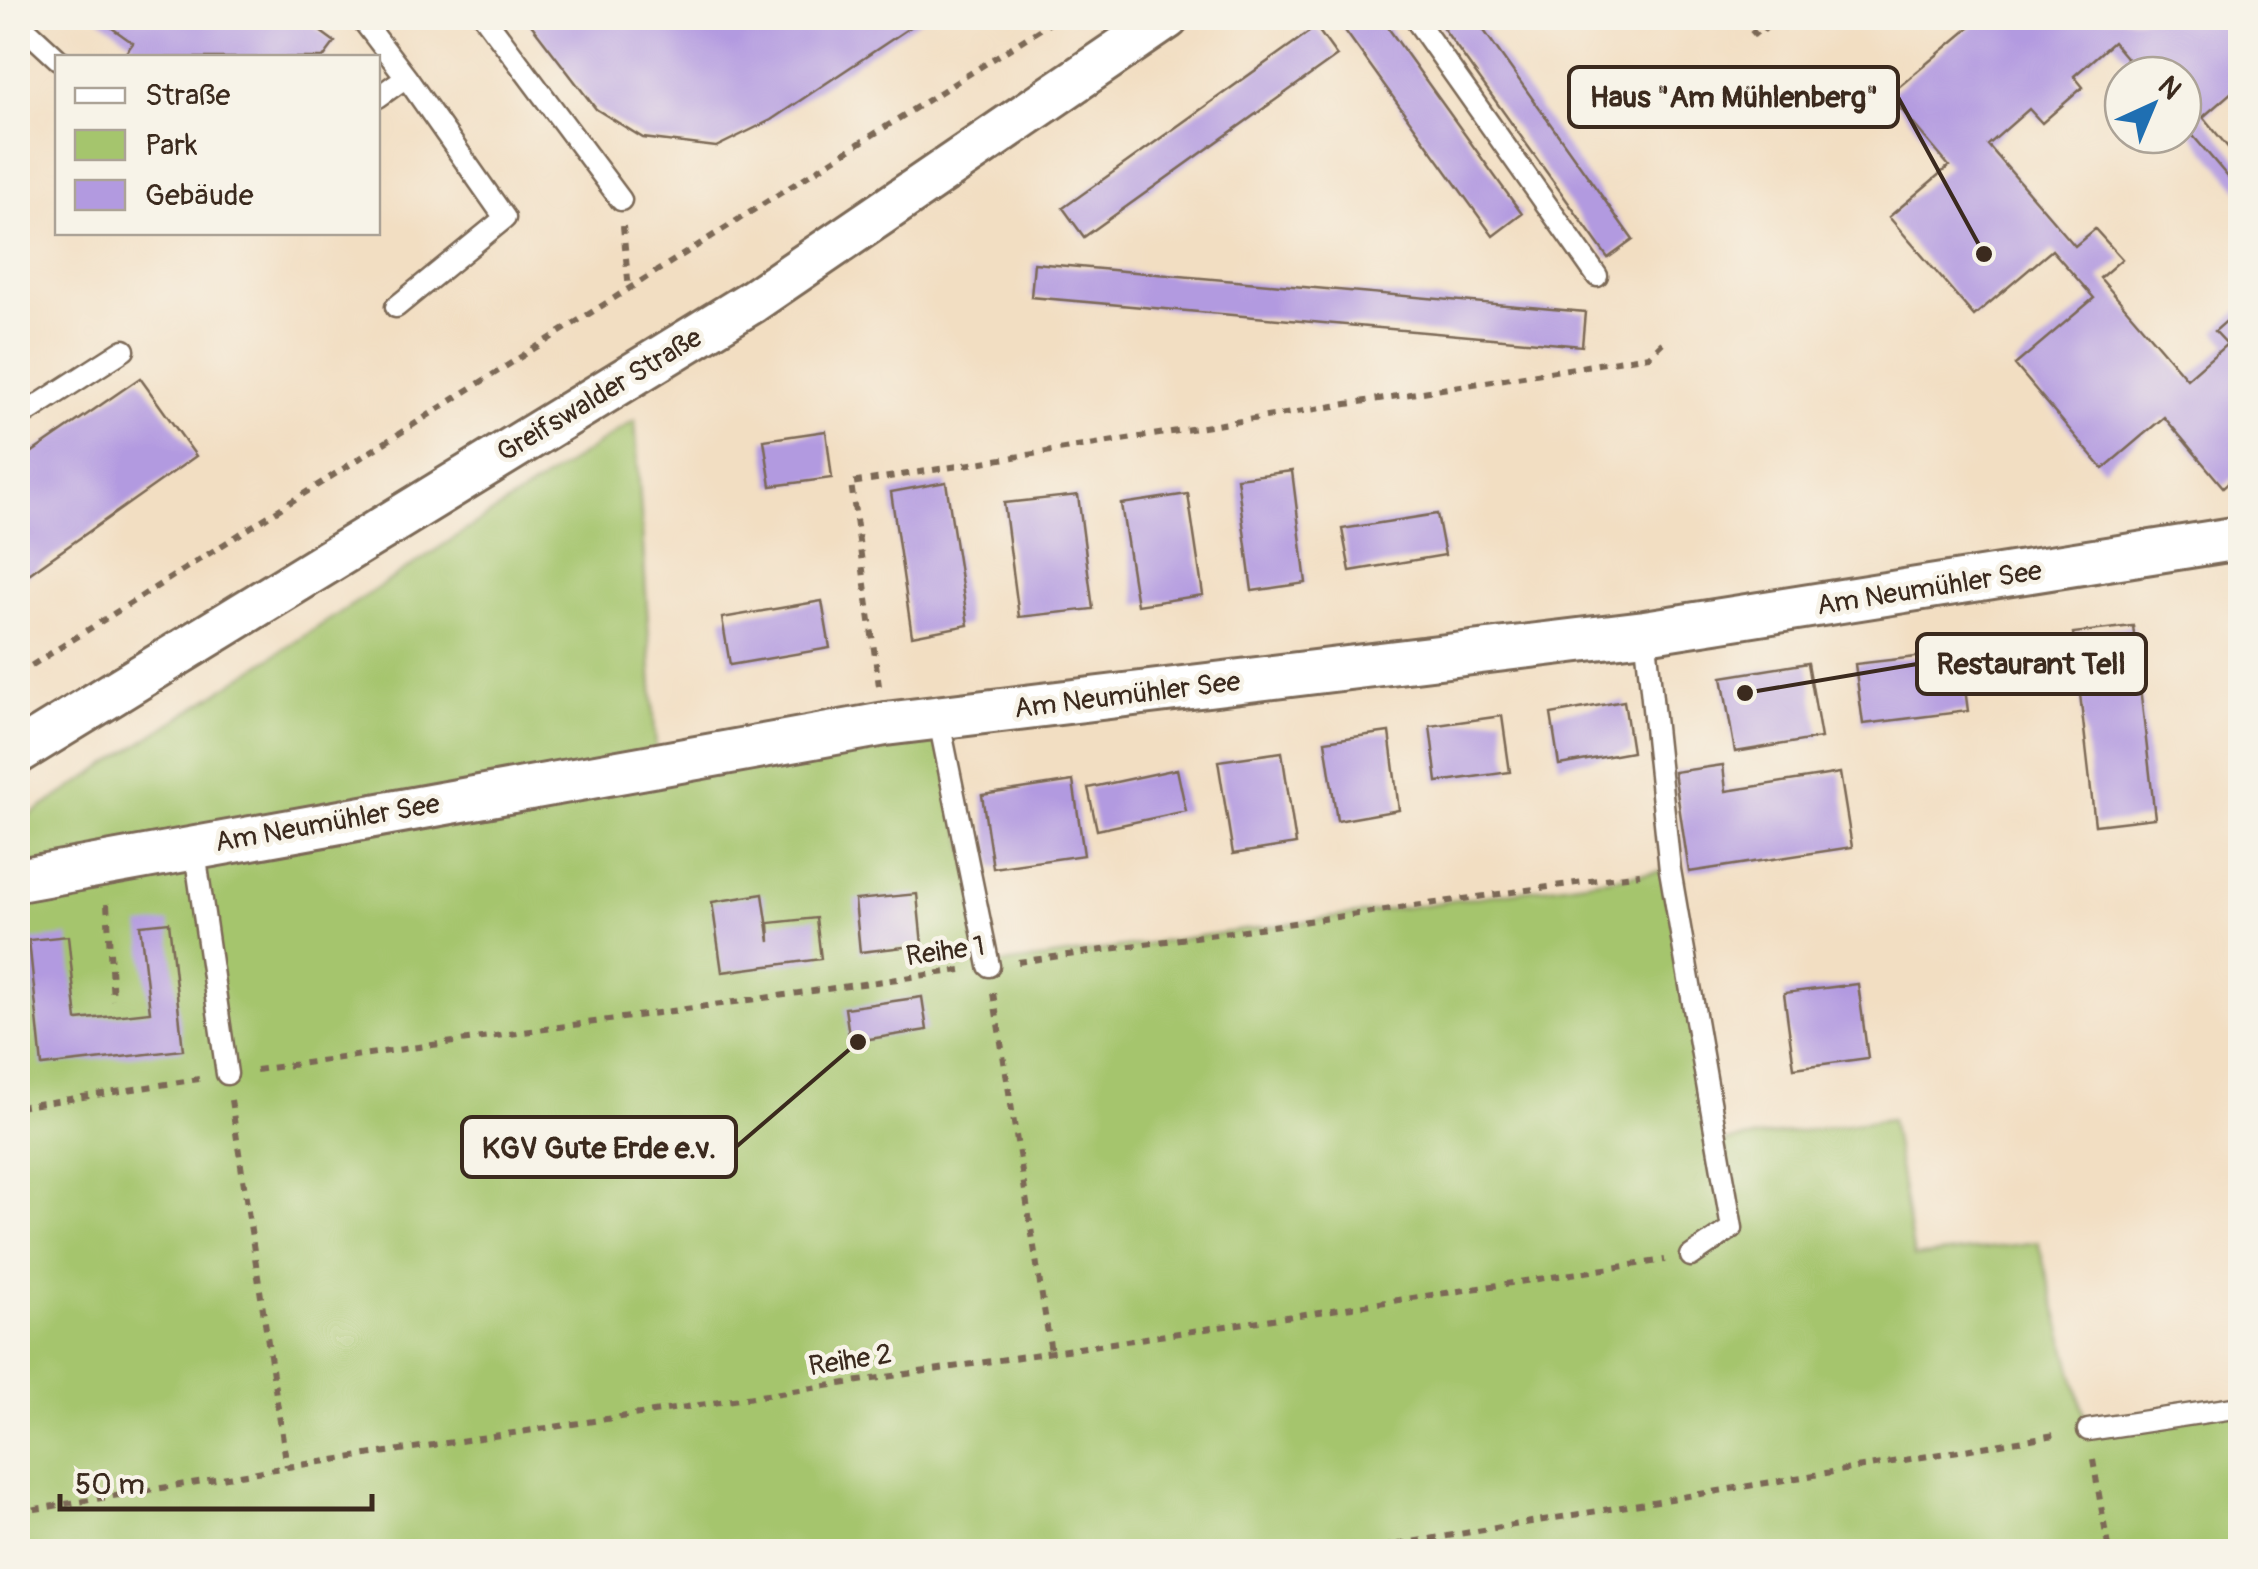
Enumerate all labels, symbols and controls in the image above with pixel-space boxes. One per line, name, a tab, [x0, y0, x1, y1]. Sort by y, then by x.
legend	[55, 55, 380, 235]
north arrow	[2103, 55, 2203, 155]
callout: Haus "Am Mühlenberg"	[1569, 67, 1898, 127]
text: N	[2150, 69, 2188, 107]
text: Straße	[145, 77, 231, 114]
text: Haus "Am Mühlenberg"	[1590, 79, 1878, 116]
text: Park	[145, 127, 198, 164]
text: Gebäude	[145, 177, 254, 214]
street label: Greifswalder Straße	[491, 320, 709, 470]
street label: Am Neumühler See	[1814, 553, 2045, 624]
callout: Restaurant Tell	[1917, 634, 2146, 694]
text: Restaurant Tell	[1936, 646, 2126, 683]
street label: Am Neumühler See	[1012, 664, 1242, 727]
street label: Am Neumühler See	[212, 786, 443, 860]
street label: Reihe 1	[904, 929, 987, 974]
callout: KGV Gute Erde e.v.	[462, 1117, 736, 1177]
text: KGV Gute Erde e.v.	[482, 1130, 716, 1167]
street label: Reihe 2	[806, 1337, 894, 1384]
scale bar	[60, 1449, 372, 1511]
text: 50 m	[75, 1466, 145, 1503]

